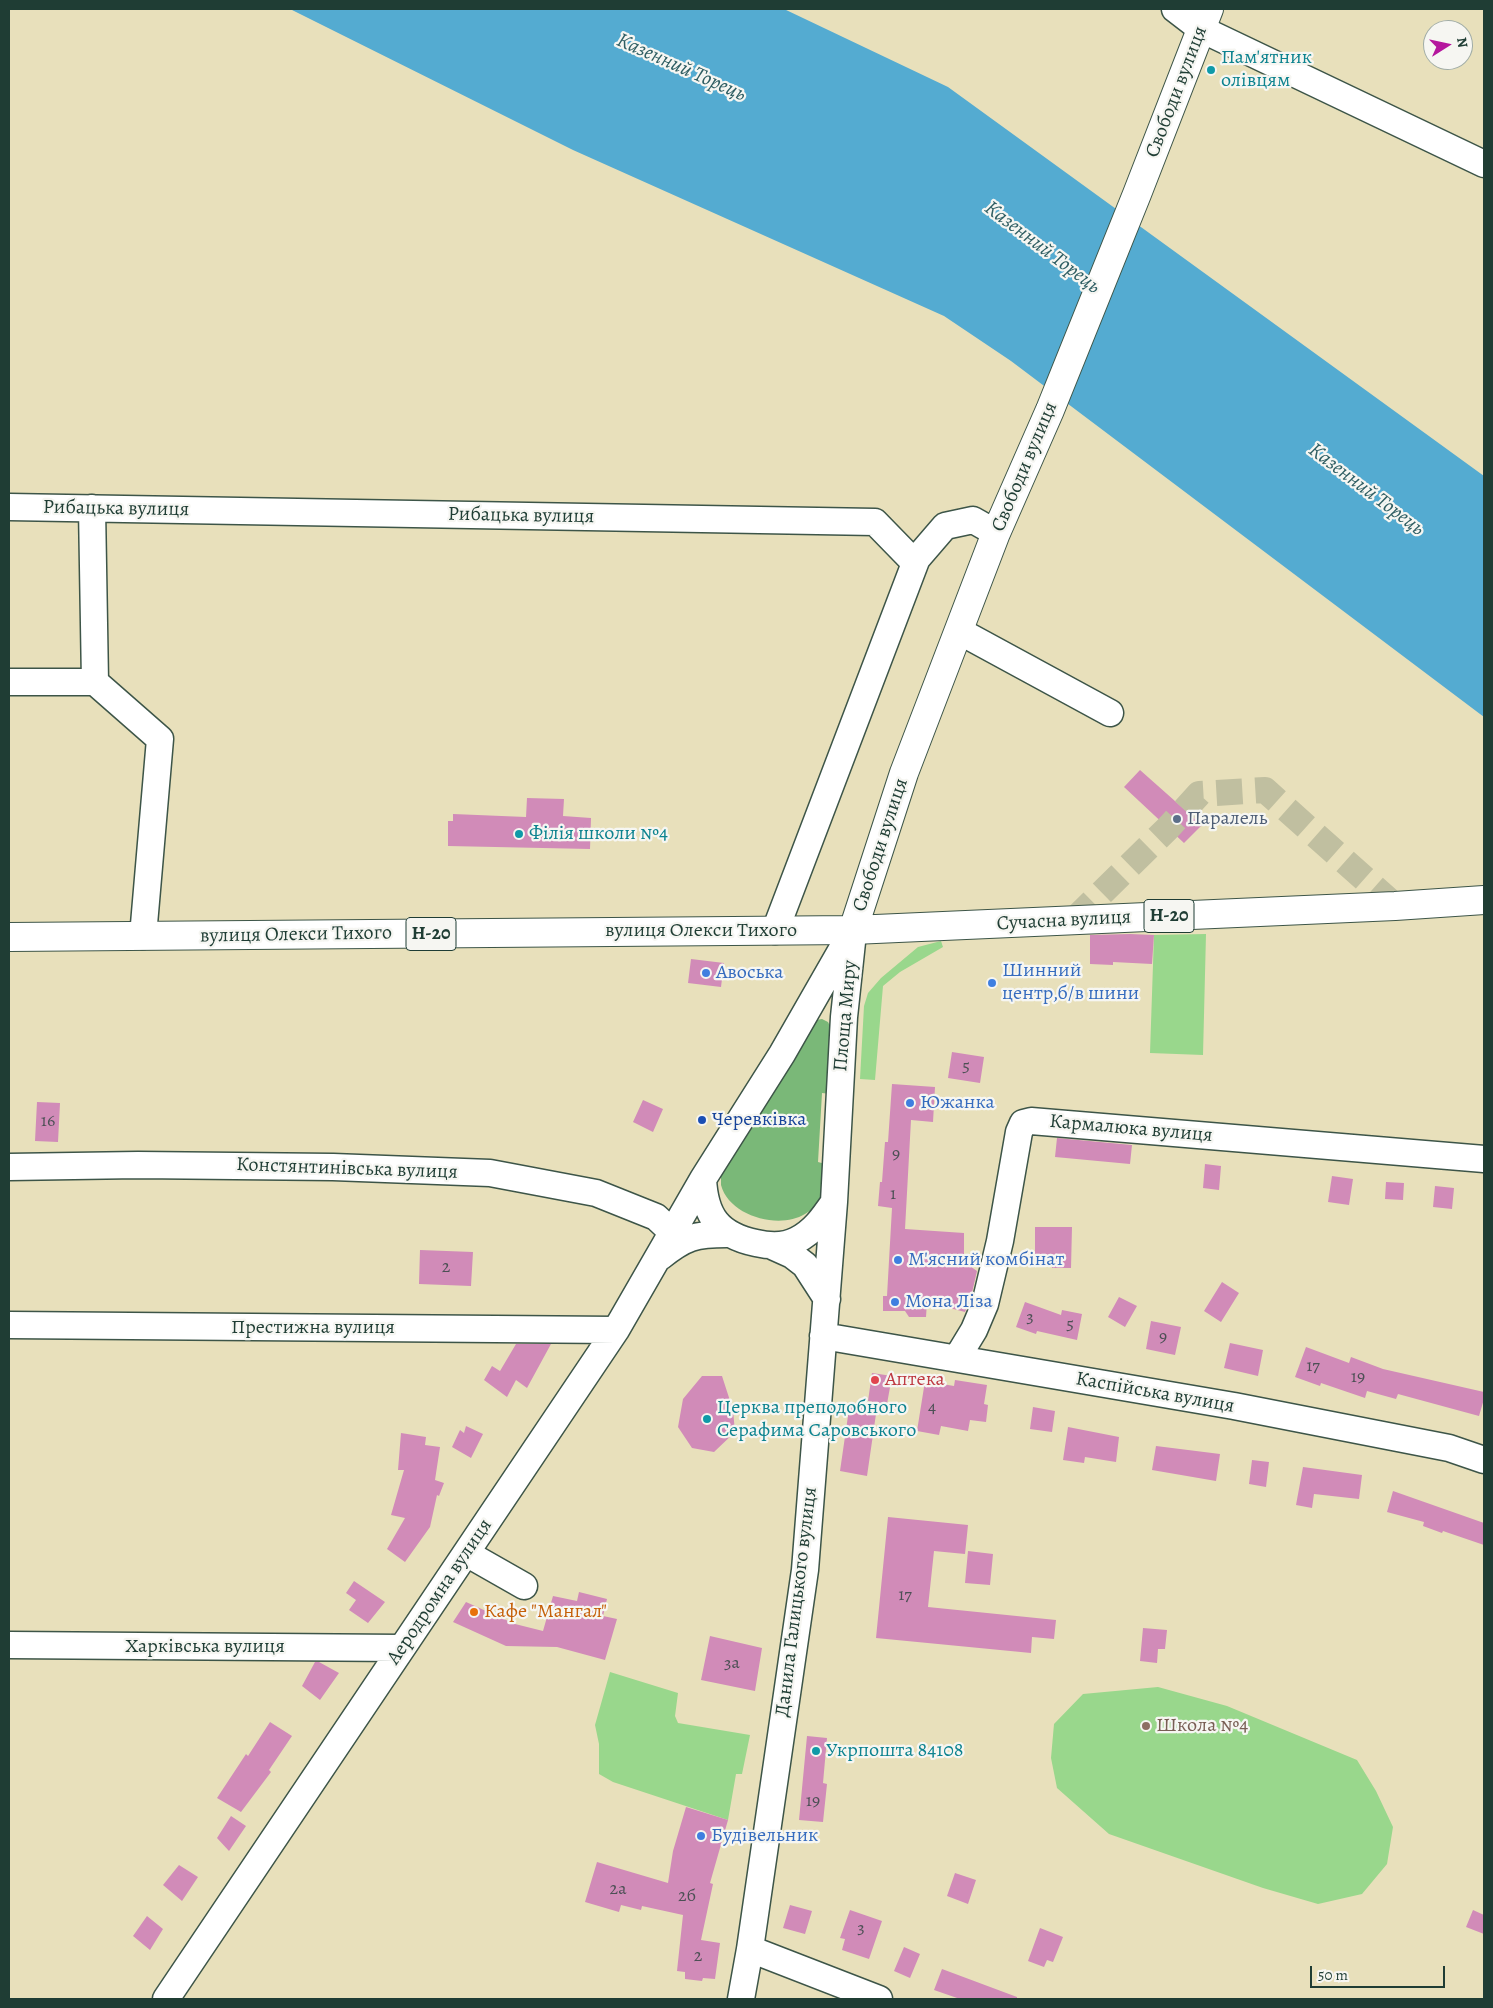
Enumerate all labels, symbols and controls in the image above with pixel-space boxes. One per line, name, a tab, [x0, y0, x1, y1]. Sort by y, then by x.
north arrow	[1423, 20, 1473, 70]
street label: Свободи вулиця	[1141, 23, 1213, 161]
water label: Казенний Торець	[612, 28, 750, 108]
text: N	[1452, 36, 1473, 49]
place label: Пам'ятник олівцям	[1221, 46, 1312, 93]
marker: Пам'ятник олівцям	[1205, 64, 1217, 76]
water label: Казенний Торець	[979, 196, 1105, 300]
street label: Свободи вулиця	[987, 398, 1063, 536]
water label: Казенний Торець	[1303, 438, 1429, 542]
street label: Рибацька вулиця	[43, 496, 189, 522]
street label: Рибацька вулиця	[448, 503, 594, 529]
street label: Свободи вулиця	[848, 775, 914, 915]
place label: Паралель	[1187, 807, 1267, 831]
marker: Паралель	[1171, 813, 1183, 825]
place label: Філія школи №4	[529, 822, 668, 846]
marker: Філія школи №4	[513, 828, 525, 840]
road number: Н-20	[1144, 899, 1194, 932]
street label: Сучасна вулиця	[996, 905, 1132, 937]
road number: Н-20	[406, 918, 456, 951]
street label: вулиця Олекси Тихого	[605, 919, 797, 943]
street label: вулиця Олекси Тихого	[200, 921, 392, 949]
street label: Площа Миру	[829, 959, 863, 1073]
place label: Шинний центр,б/в шини	[1002, 959, 1139, 1006]
place label: Авоська	[716, 961, 783, 985]
marker: Авоська	[700, 967, 712, 979]
marker: Шинний центр,б/в шини	[986, 977, 998, 989]
house number: 5	[962, 1056, 970, 1078]
place label: Южанка	[920, 1091, 995, 1115]
marker: Южанка	[904, 1097, 916, 1109]
place label: Черевківка	[712, 1108, 807, 1132]
street label: Кармалюка вулиця	[1048, 1110, 1214, 1148]
house number: 16	[41, 1111, 55, 1133]
marker: Черевківка	[696, 1114, 708, 1126]
house number: 9	[892, 1144, 900, 1166]
street label: Констянтинівська вулиця	[236, 1153, 458, 1185]
house number: 1	[890, 1184, 896, 1206]
place label: М'ясний комбінат	[908, 1248, 1064, 1272]
marker: М'ясний комбінат	[892, 1254, 904, 1266]
house number: 2	[442, 1257, 450, 1279]
place label: Мона Ліза	[905, 1290, 993, 1314]
marker: Мона Ліза	[889, 1296, 901, 1308]
house number: 3	[1026, 1307, 1034, 1329]
house number: 5	[1066, 1314, 1074, 1336]
street label: Престижна вулиця	[231, 1316, 395, 1340]
house number: 9	[1159, 1327, 1167, 1349]
house number: 17	[1306, 1356, 1320, 1378]
street label: Каспійська вулиця	[1074, 1367, 1236, 1419]
house number: 19	[1351, 1367, 1365, 1389]
place label: Аптека	[885, 1368, 945, 1392]
marker: Аптека	[869, 1374, 881, 1386]
place label: Церква преподобного Серафима Саровського	[717, 1396, 916, 1443]
house number: 4	[928, 1397, 936, 1419]
marker: Церква преподобного Серафима Саровського	[701, 1413, 713, 1425]
street label: Данила Галицького вулиця	[771, 1486, 823, 1718]
street label: Аеродромна вулиця	[382, 1514, 498, 1670]
house number: 17	[898, 1585, 912, 1607]
place label: Кафе "Мангал"	[484, 1600, 607, 1624]
marker: Кафе "Мангал"	[468, 1606, 480, 1618]
street label: Харківська вулиця	[125, 1635, 285, 1659]
house number: 3а	[724, 1653, 740, 1675]
place label: Школа №4	[1156, 1714, 1248, 1738]
marker: Школа №4	[1140, 1720, 1152, 1732]
place label: Укрпошта 84108	[826, 1739, 964, 1763]
marker: Укрпошта 84108	[810, 1745, 822, 1757]
house number: 19	[806, 1791, 820, 1813]
place label: Будівельник	[711, 1824, 818, 1848]
marker: Будівельник	[695, 1830, 707, 1842]
house number: 2а	[610, 1879, 626, 1901]
house number: 2б	[678, 1886, 696, 1908]
house number: 3	[857, 1918, 865, 1940]
house number: 2	[694, 1946, 702, 1968]
scale bar	[1313, 1956, 1448, 1988]
text: 50 m	[1318, 1965, 1348, 1985]

